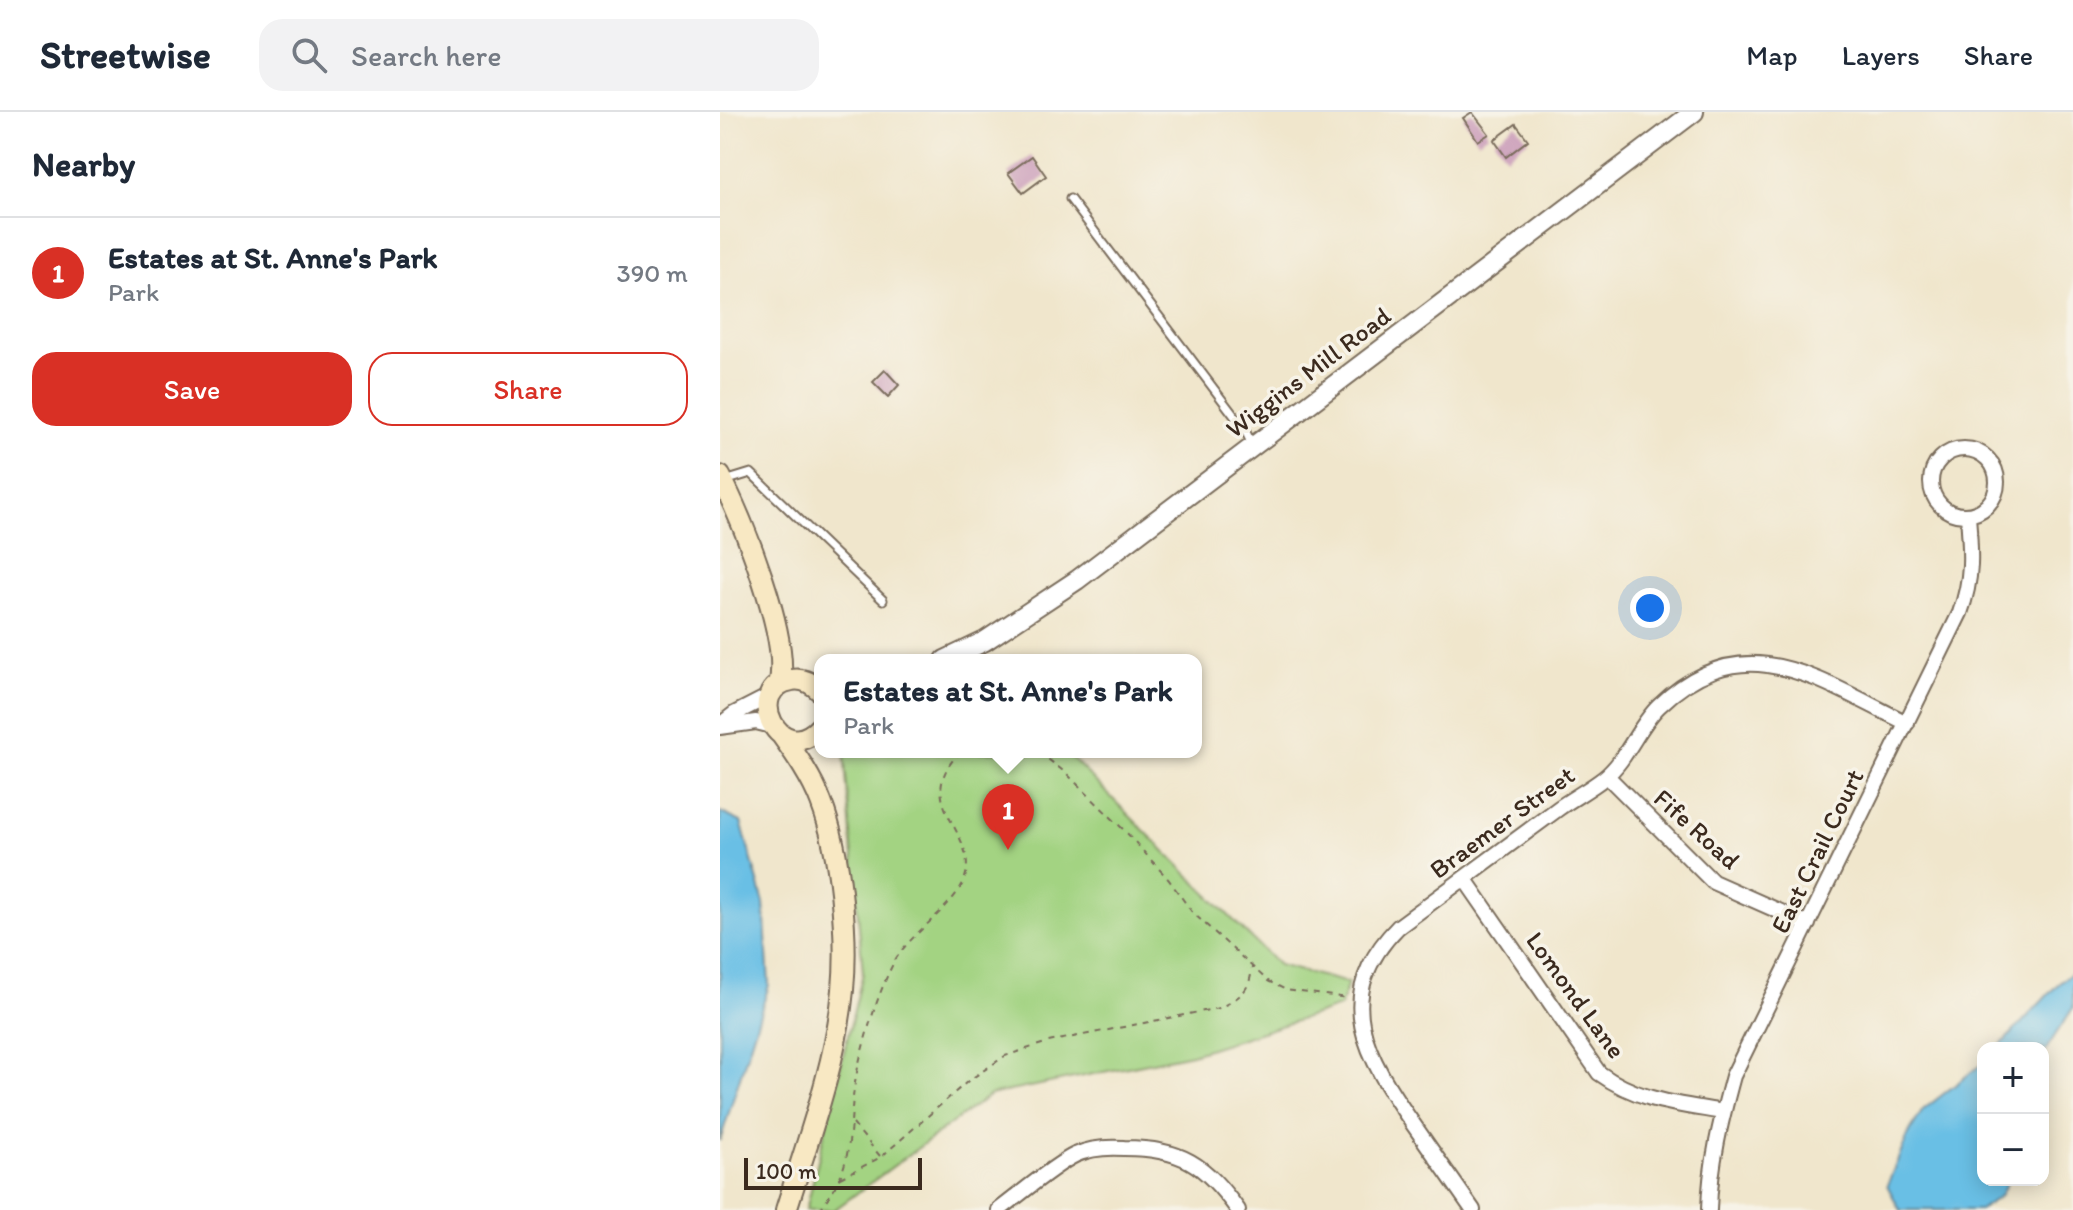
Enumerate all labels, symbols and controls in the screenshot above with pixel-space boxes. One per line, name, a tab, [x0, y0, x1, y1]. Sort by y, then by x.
search box	[259, 19, 819, 91]
text: Streetwise	[40, 32, 211, 78]
icon: search	[287, 33, 331, 77]
text: Search here	[351, 37, 501, 74]
text: Map	[1746, 38, 1798, 72]
text: Layers	[1842, 38, 1920, 72]
text: Share	[1964, 38, 2033, 72]
text: Nearby	[32, 144, 135, 185]
text: Estates at St. Anne's Park	[108, 239, 438, 276]
text: 1	[52, 257, 64, 289]
text: 390 m	[616, 257, 688, 289]
text: Park	[108, 276, 159, 308]
street label: Wiggins Mill Road	[1219, 299, 1397, 444]
button: Save	[32, 352, 352, 426]
button: Share	[368, 352, 688, 426]
your location	[1630, 588, 1670, 628]
popup	[814, 654, 1202, 758]
text: Estates at St. Anne's Park	[843, 672, 1173, 709]
text: Park	[843, 709, 894, 741]
street label: Braemer Street	[1423, 759, 1581, 885]
street label: East Crail Court	[1763, 764, 1871, 938]
street label: Fife Road	[1647, 782, 1747, 876]
pin: 1	[982, 784, 1034, 850]
street label: Lomond Lane	[1519, 925, 1633, 1065]
map controls	[1977, 1042, 2049, 1186]
button: +	[1977, 1042, 2049, 1114]
button: −	[1977, 1114, 2049, 1186]
scale bar	[744, 1154, 922, 1190]
text: 100 m	[756, 1158, 817, 1185]

